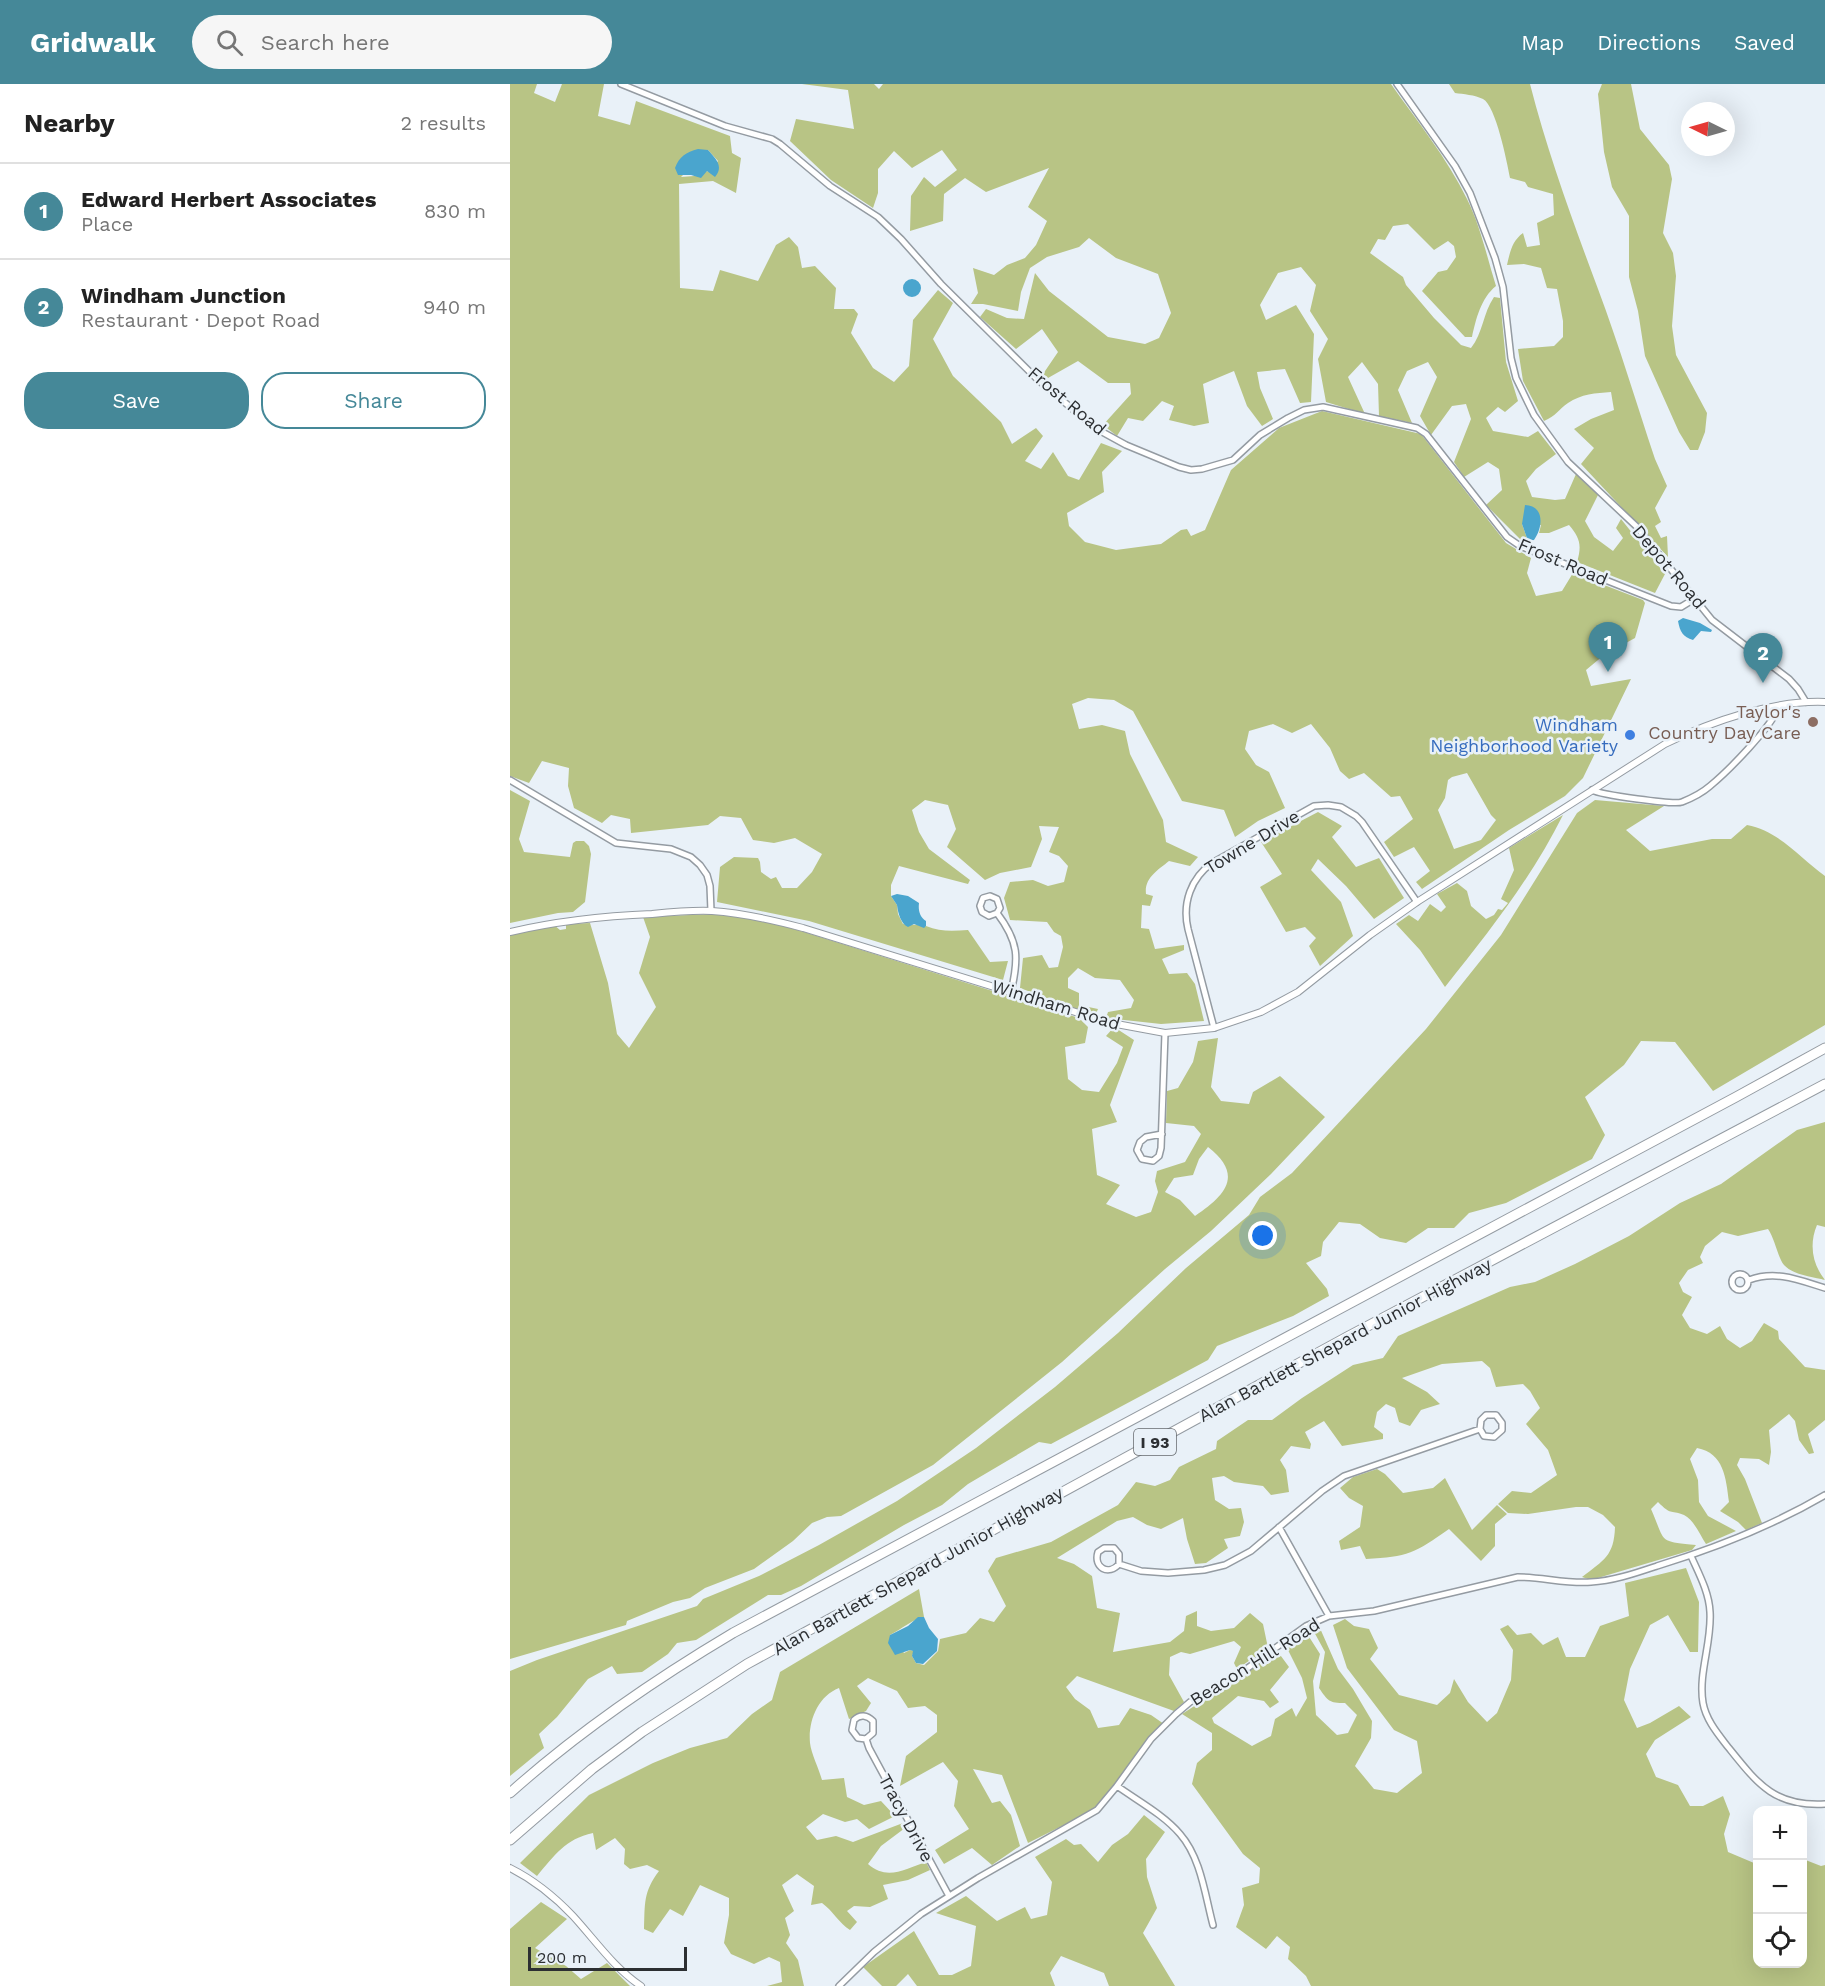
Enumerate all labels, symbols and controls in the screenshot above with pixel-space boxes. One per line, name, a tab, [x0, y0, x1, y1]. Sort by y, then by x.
search box	[192, 15, 612, 69]
text: Gridwalk	[30, 26, 156, 59]
icon: search	[213, 26, 246, 59]
text: Search here	[261, 30, 390, 55]
text: Map	[1521, 30, 1564, 55]
text: Directions	[1597, 30, 1701, 55]
text: Saved	[1734, 30, 1795, 55]
north arrow	[1681, 102, 1735, 156]
text: Nearby	[24, 108, 115, 138]
text: 2 results	[401, 111, 486, 135]
text: Edward Herbert Associates	[81, 187, 377, 212]
text: 1	[39, 199, 48, 223]
text: 830 m	[424, 199, 486, 223]
text: Place	[81, 212, 133, 236]
text: Windham Junction	[81, 283, 286, 308]
text: 2	[38, 295, 49, 319]
text: 940 m	[423, 295, 486, 319]
text: Restaurant · Depot Road	[81, 308, 320, 332]
street label: Frost Road	[1024, 362, 1111, 439]
button: Save	[24, 372, 249, 429]
button: Share	[261, 372, 486, 429]
street label: Depot Road	[1628, 521, 1710, 613]
street label: Frost Road	[1515, 533, 1611, 590]
pin: 1	[1588, 622, 1628, 672]
pin: 2	[1744, 634, 1782, 683]
place label: Taylor's Country Day Care	[1648, 701, 1801, 743]
place label: Windham Neighborhood Variety	[1430, 714, 1619, 756]
marker: Taylor's Country Day Care	[1806, 715, 1820, 729]
marker: Windham Neighborhood Variety	[1623, 728, 1637, 742]
street label: Towne Drive	[1201, 805, 1303, 878]
street label: Windham Road	[989, 975, 1123, 1034]
your location	[1248, 1221, 1277, 1250]
street label: Alan Bartlett Shepard Junior Highway	[1195, 1253, 1495, 1426]
road number: I 93	[1134, 1429, 1176, 1455]
street label: Alan Bartlett Shepard Junior Highway	[769, 1481, 1067, 1659]
street label: Beacon Hill Road	[1186, 1613, 1323, 1710]
street label: Tracy Drive	[875, 1770, 938, 1865]
map controls	[1753, 1806, 1807, 1968]
button: +	[1753, 1806, 1807, 1860]
button: −	[1753, 1860, 1807, 1914]
button: locate	[1753, 1914, 1807, 1968]
scale bar	[528, 1944, 687, 1972]
text: 200 m	[537, 1948, 587, 1967]

